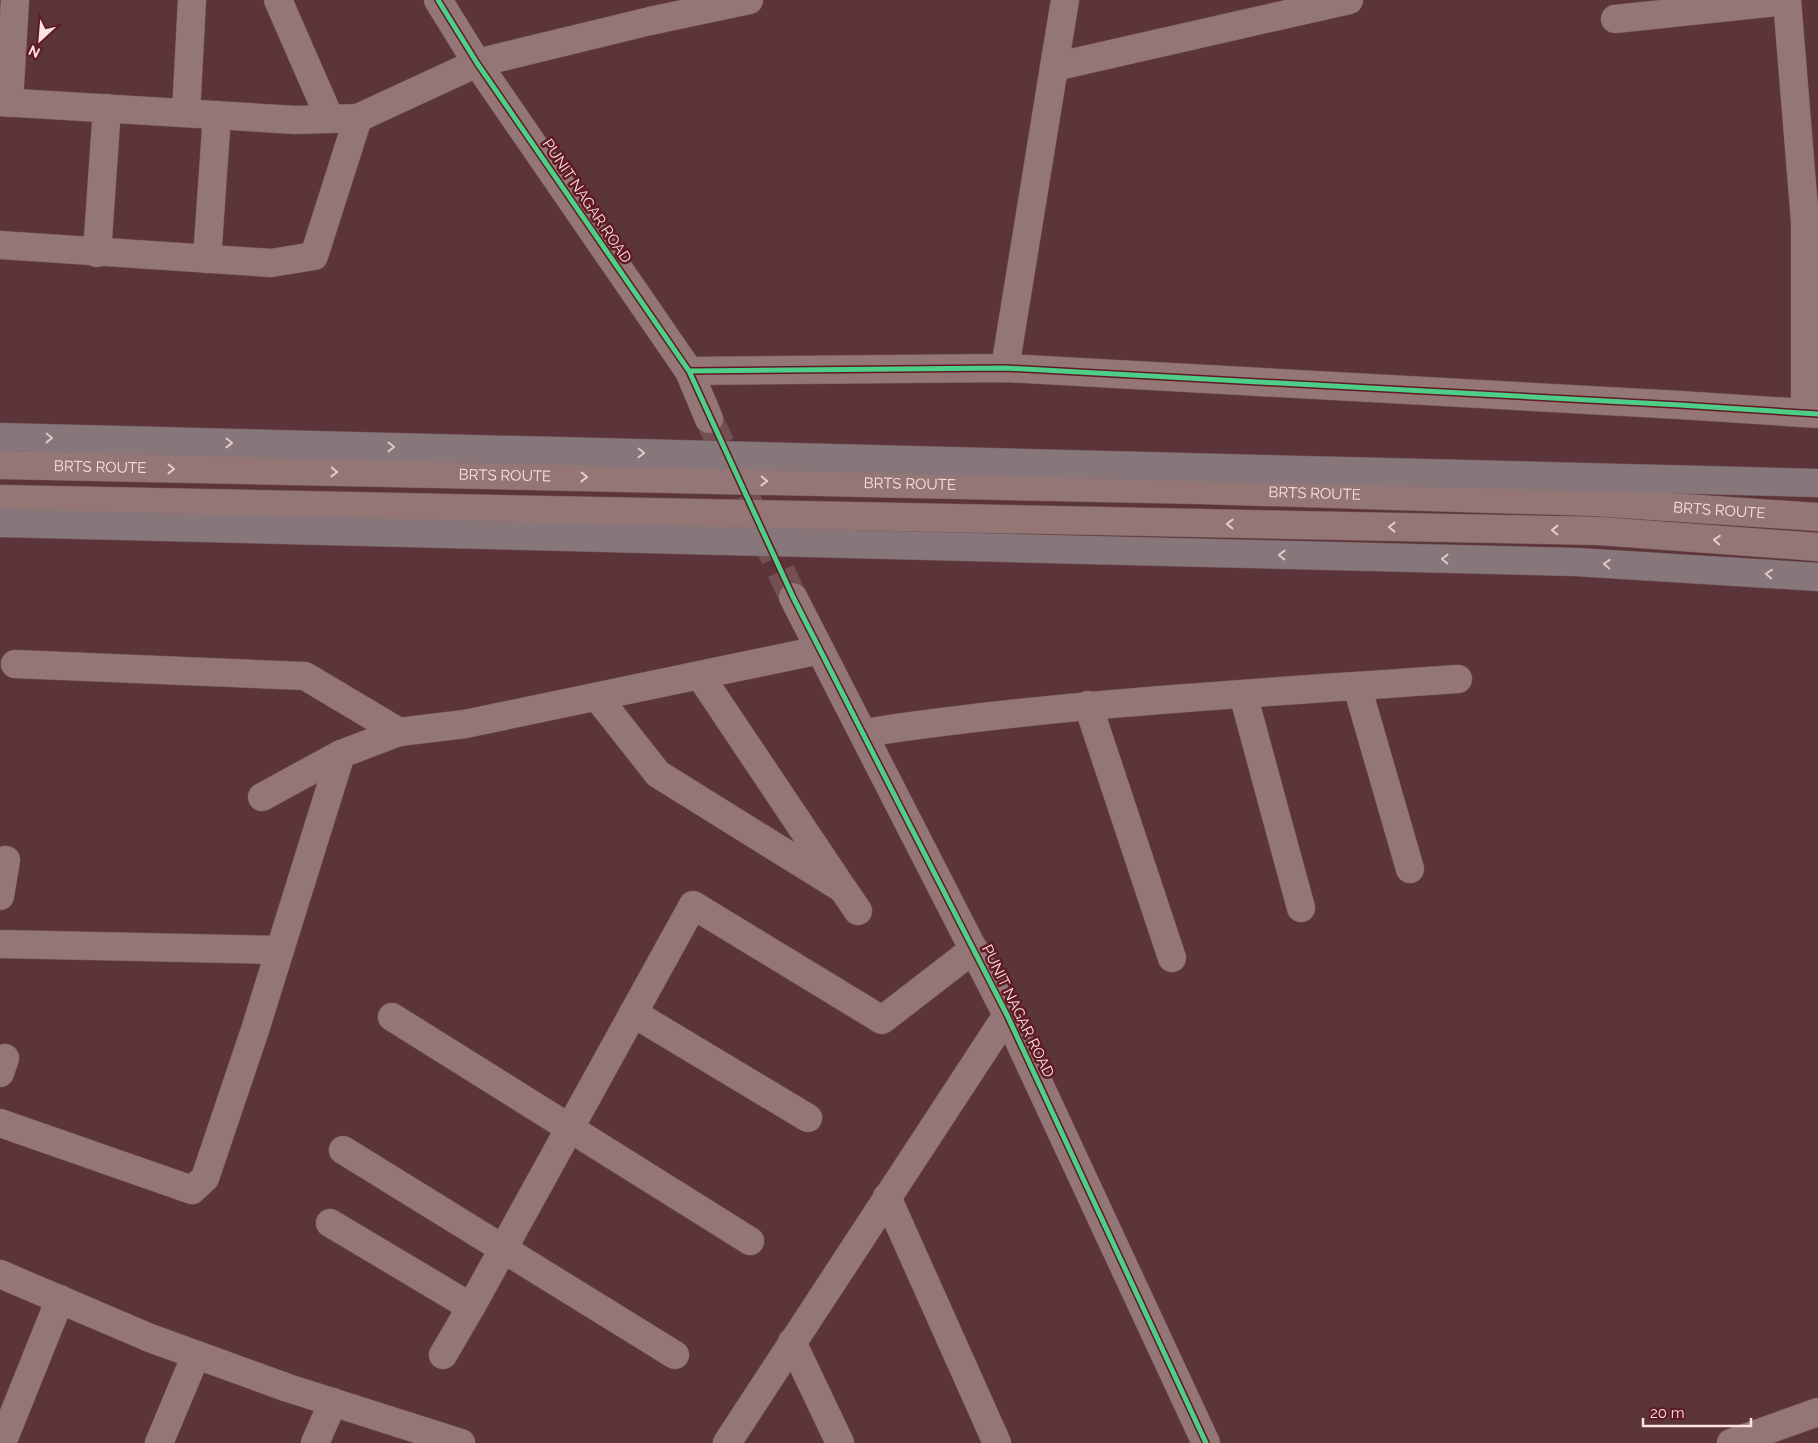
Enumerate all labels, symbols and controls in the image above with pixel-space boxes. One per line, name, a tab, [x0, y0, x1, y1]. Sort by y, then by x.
north arrow	[15, 15, 65, 65]
text: N	[26, 42, 43, 61]
street label: PUNIT NAGAR ROAD	[539, 136, 635, 267]
one-way arrow	[45, 433, 53, 443]
one-way arrow	[225, 437, 233, 448]
one-way arrow	[388, 442, 395, 452]
one-way arrow	[638, 448, 645, 458]
street label: BRTS ROUTE	[54, 457, 146, 477]
one-way arrow	[167, 463, 175, 474]
street label: BRTS ROUTE	[458, 466, 551, 485]
one-way arrow	[330, 467, 338, 477]
one-way arrow	[580, 472, 588, 482]
street label: BRTS ROUTE	[863, 474, 956, 494]
one-way arrow	[760, 476, 768, 486]
street label: BRTS ROUTE	[1268, 483, 1361, 504]
street label: BRTS ROUTE	[1673, 498, 1766, 522]
one-way arrow	[1226, 519, 1234, 529]
one-way arrow	[1388, 522, 1396, 532]
one-way arrow	[1551, 525, 1558, 535]
one-way arrow	[1713, 534, 1721, 545]
one-way arrow	[1278, 549, 1286, 560]
one-way arrow	[1441, 553, 1449, 564]
one-way arrow	[1603, 558, 1611, 569]
one-way arrow	[1765, 569, 1773, 580]
street label: PUNIT NAGAR ROAD	[978, 942, 1058, 1081]
scale bar	[1643, 1396, 1750, 1428]
text: 20 m	[1650, 1404, 1685, 1422]

